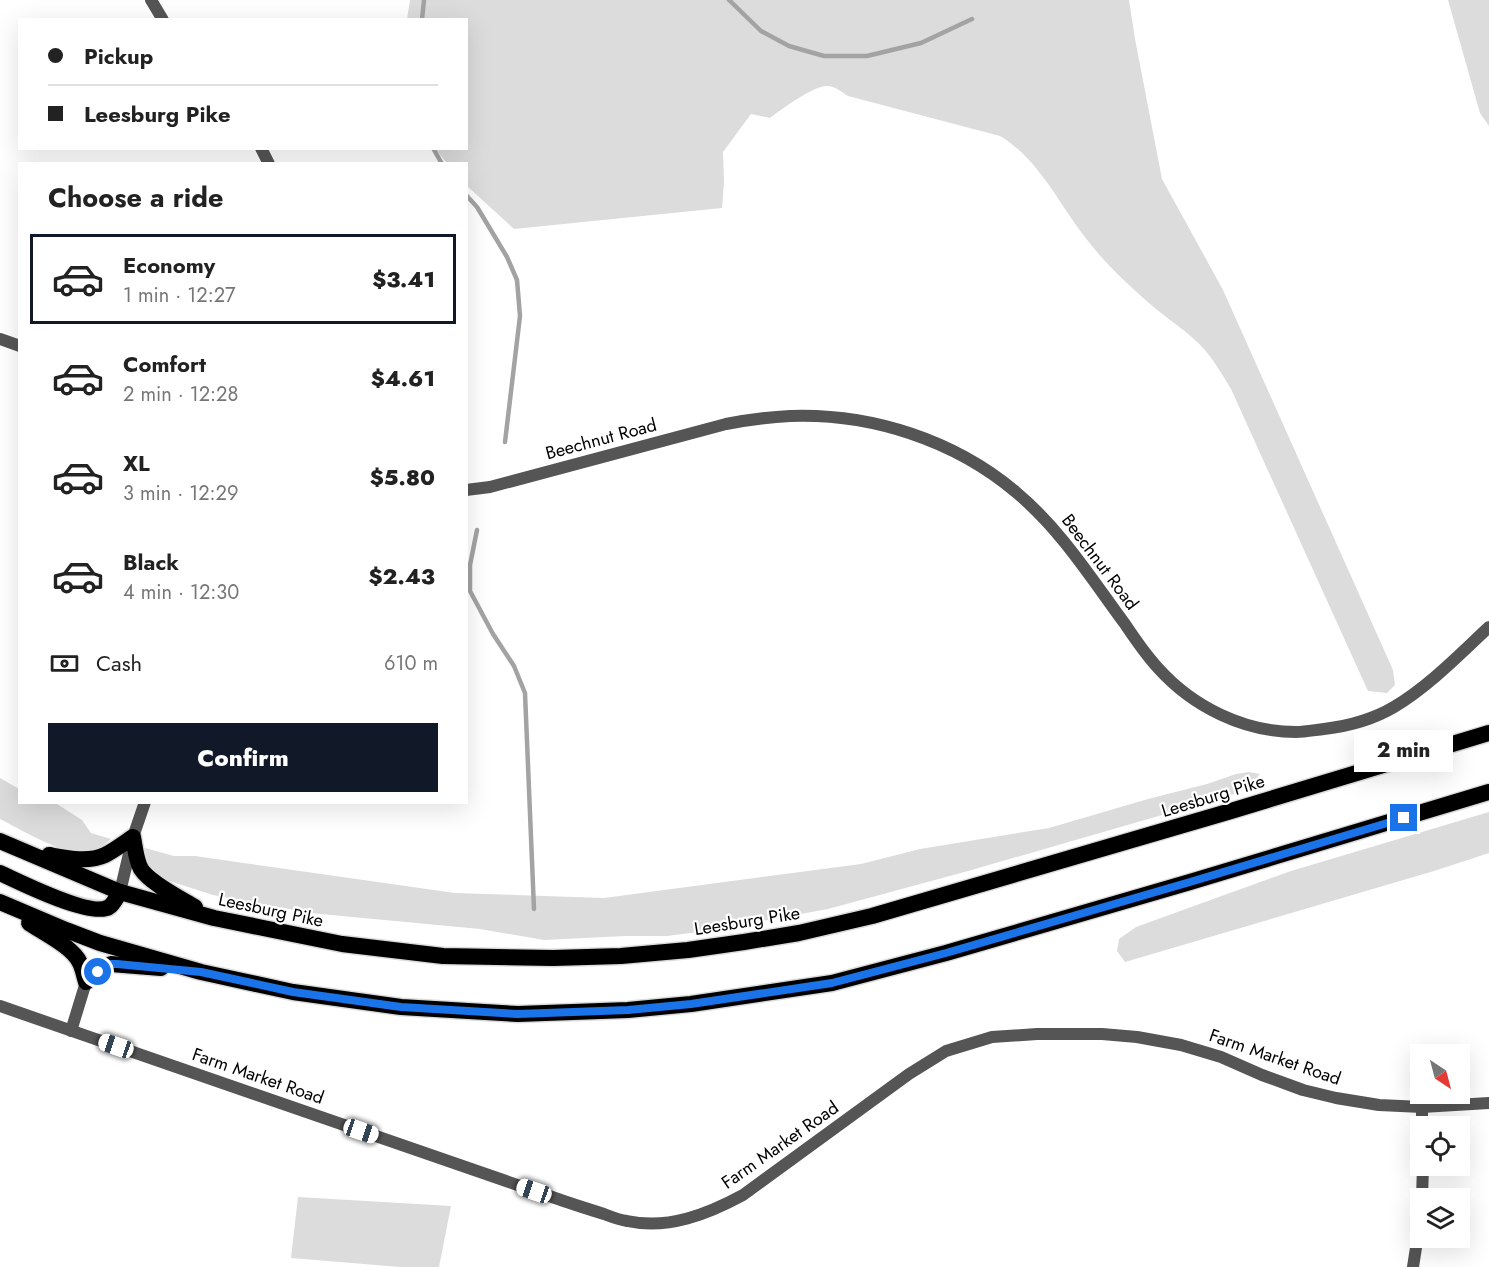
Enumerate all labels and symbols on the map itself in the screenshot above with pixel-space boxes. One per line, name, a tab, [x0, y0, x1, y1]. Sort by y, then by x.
street label: Beechnut Road	[543, 412, 659, 466]
street label: Beechnut Road	[1055, 509, 1145, 615]
callout: 2 min	[1354, 731, 1454, 773]
street label: Leesburg Pike	[1158, 768, 1268, 824]
route end	[1390, 804, 1417, 831]
street label: Leesburg Pike	[216, 886, 326, 934]
street label: Leesburg Pike	[692, 900, 802, 942]
route start	[84, 958, 111, 985]
street label: Farm Market Road	[1206, 1022, 1344, 1092]
car	[96, 1032, 136, 1060]
street label: Farm Market Road	[189, 1041, 327, 1111]
north arrow	[1410, 1044, 1470, 1104]
street label: Farm Market Road	[716, 1095, 844, 1195]
car	[341, 1117, 381, 1145]
car	[514, 1177, 554, 1205]

